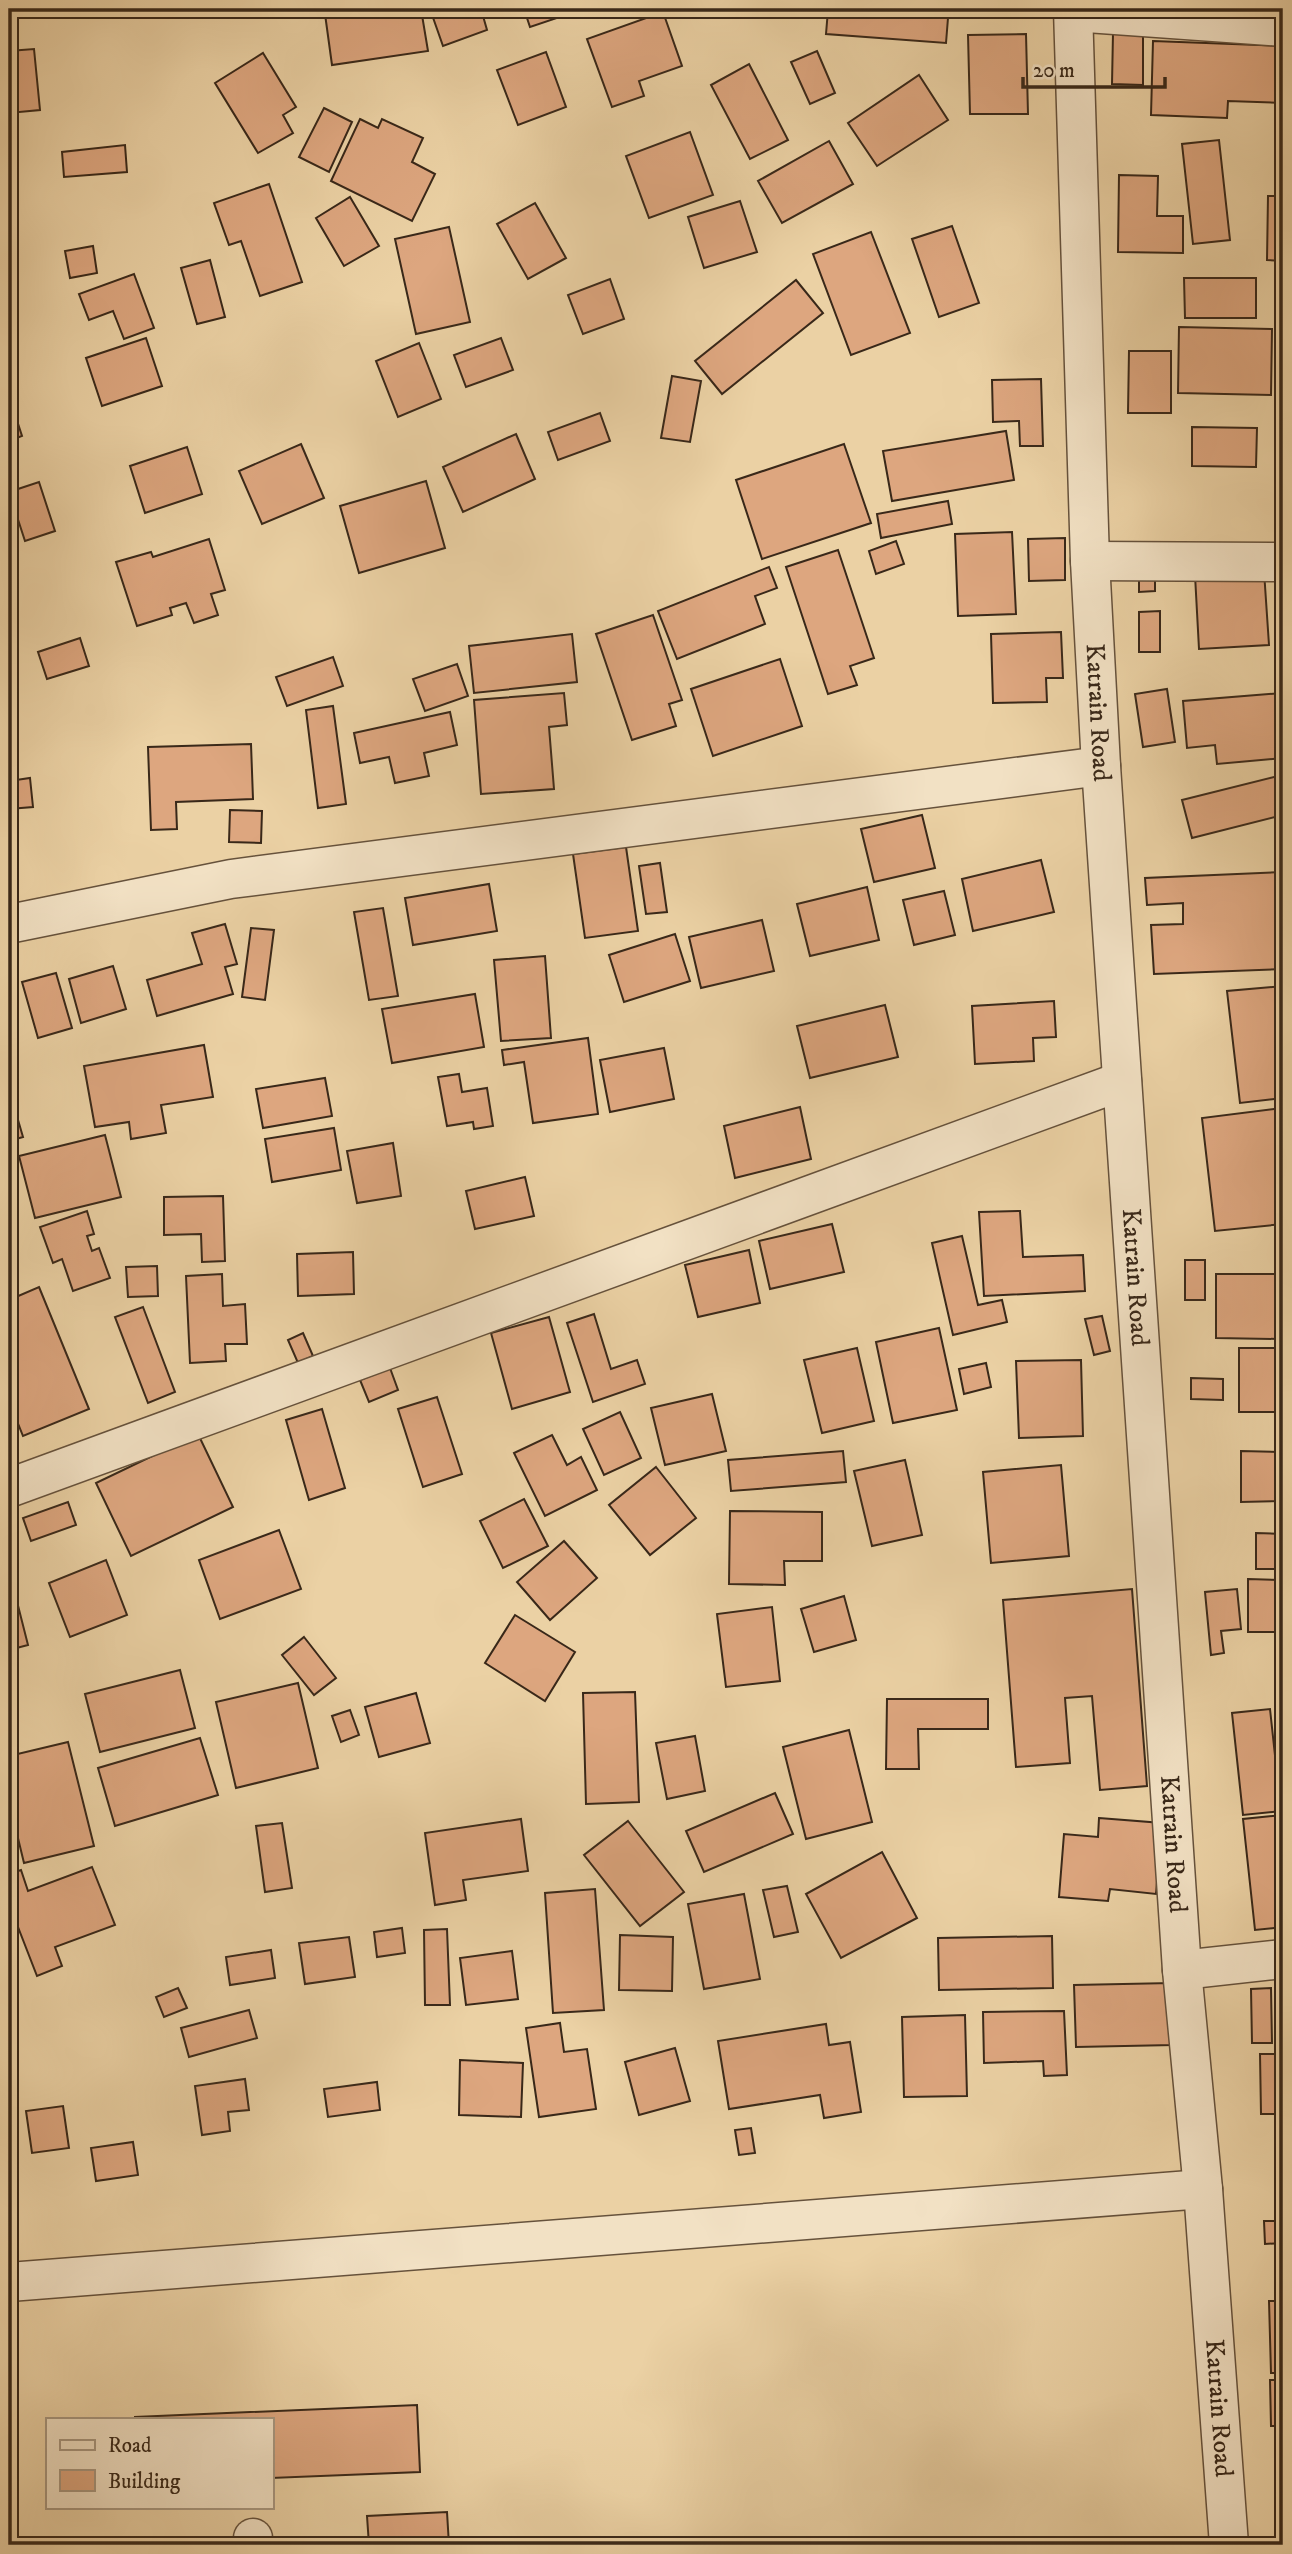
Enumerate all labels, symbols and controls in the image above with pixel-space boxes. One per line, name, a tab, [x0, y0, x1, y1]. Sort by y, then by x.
scale bar	[1023, 46, 1164, 90]
text: 20 m	[1033, 58, 1075, 84]
street label: Katrain Road	[1078, 643, 1119, 783]
street label: Katrain Road	[1114, 1207, 1156, 1347]
street label: Katrain Road	[1152, 1774, 1195, 1914]
street label: Katrain Road	[1198, 2338, 1240, 2478]
legend	[46, 2418, 273, 2508]
text: Road	[108, 2433, 152, 2459]
text: Building	[108, 2469, 181, 2495]

